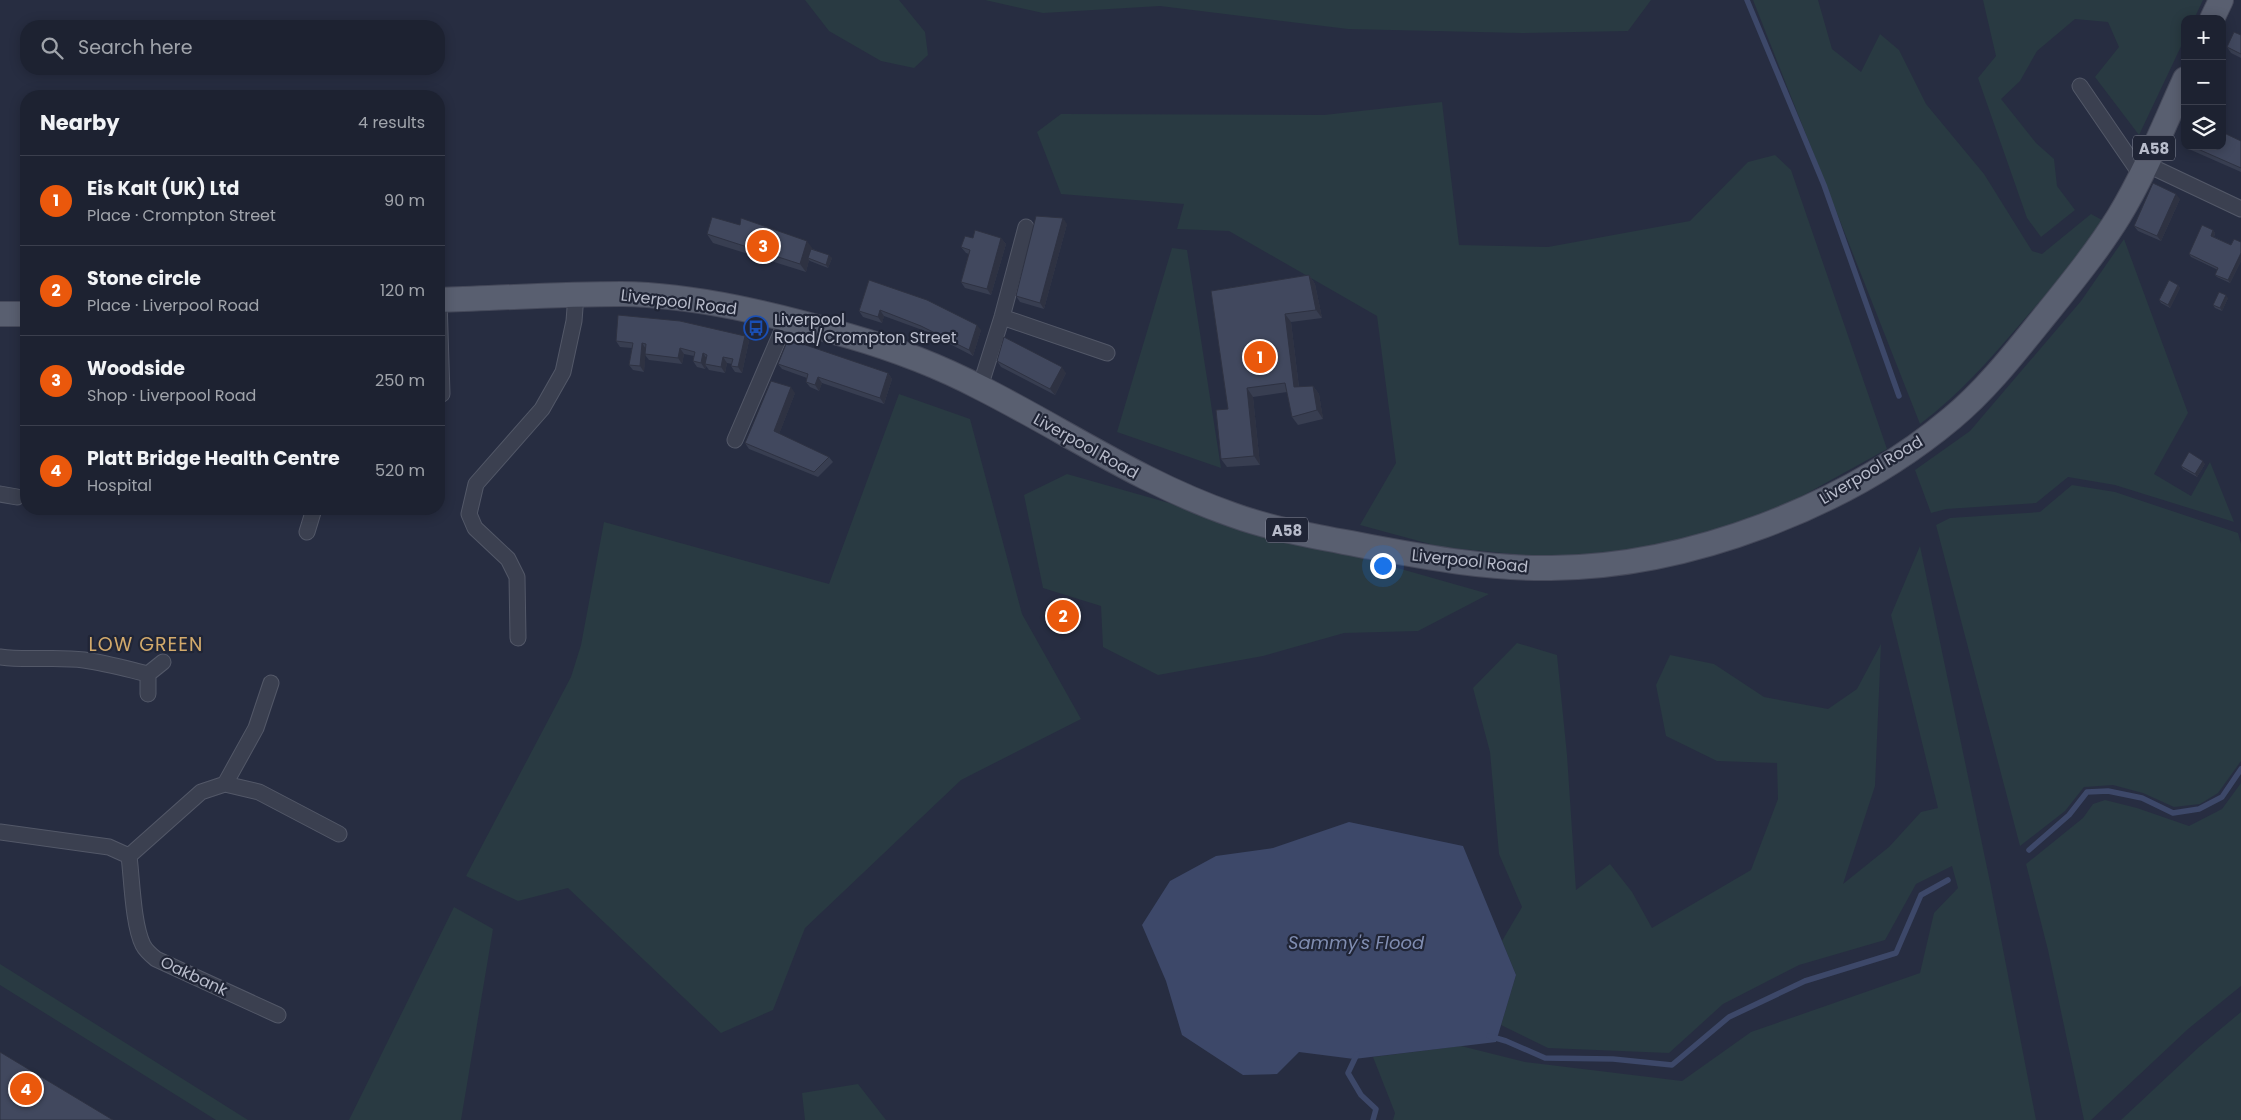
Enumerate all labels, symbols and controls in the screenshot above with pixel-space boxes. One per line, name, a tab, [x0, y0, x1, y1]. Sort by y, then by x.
map controls	[2181, 15, 2226, 150]
button: +	[2181, 15, 2226, 60]
search box	[20, 20, 445, 75]
icon: search	[38, 34, 66, 62]
text: Search here	[78, 34, 192, 61]
button: −	[2181, 60, 2226, 105]
button: layers	[2181, 105, 2226, 150]
text: Nearby	[40, 108, 120, 137]
text: 4 results	[358, 111, 425, 134]
road number: A58	[2133, 136, 2175, 160]
text: Eis Kalt (UK) Ltd	[87, 175, 239, 202]
text: 1	[53, 189, 59, 212]
text: 90 m	[384, 189, 425, 212]
text: Place · Crompton Street	[87, 204, 276, 227]
pin: 3	[747, 227, 779, 265]
text: Stone circle	[87, 265, 201, 292]
text: 2	[51, 279, 61, 302]
text: 120 m	[380, 279, 425, 302]
street label: Liverpool Road	[620, 283, 738, 321]
text: Place · Liverpool Road	[87, 294, 259, 317]
place label: Liverpool Road/Crompton Street	[774, 308, 957, 349]
bus stop icon: Liverpool Road/Crompton Street	[743, 315, 769, 341]
pin: 1	[1244, 338, 1276, 376]
text: Woodside	[87, 355, 185, 382]
text: 3	[51, 369, 61, 392]
text: 250 m	[375, 369, 425, 392]
text: Shop · Liverpool Road	[87, 384, 256, 407]
street label: Liverpool Road	[1029, 408, 1143, 484]
street label: Liverpool Road	[1815, 430, 1927, 510]
text: Platt Bridge Health Centre	[87, 445, 340, 472]
text: 4	[51, 459, 61, 482]
text: 520 m	[375, 459, 425, 482]
text: Hospital	[87, 474, 152, 497]
road number: A58	[1266, 518, 1308, 542]
street label: Liverpool Road	[1411, 543, 1529, 579]
your location	[1370, 553, 1396, 579]
pin: 2	[1047, 597, 1079, 635]
district label: LOW GREEN	[89, 631, 203, 658]
water label: Sammy's Flood	[1288, 930, 1425, 955]
street label: Oakbank	[157, 950, 232, 1002]
pin: 4	[10, 1070, 42, 1108]

